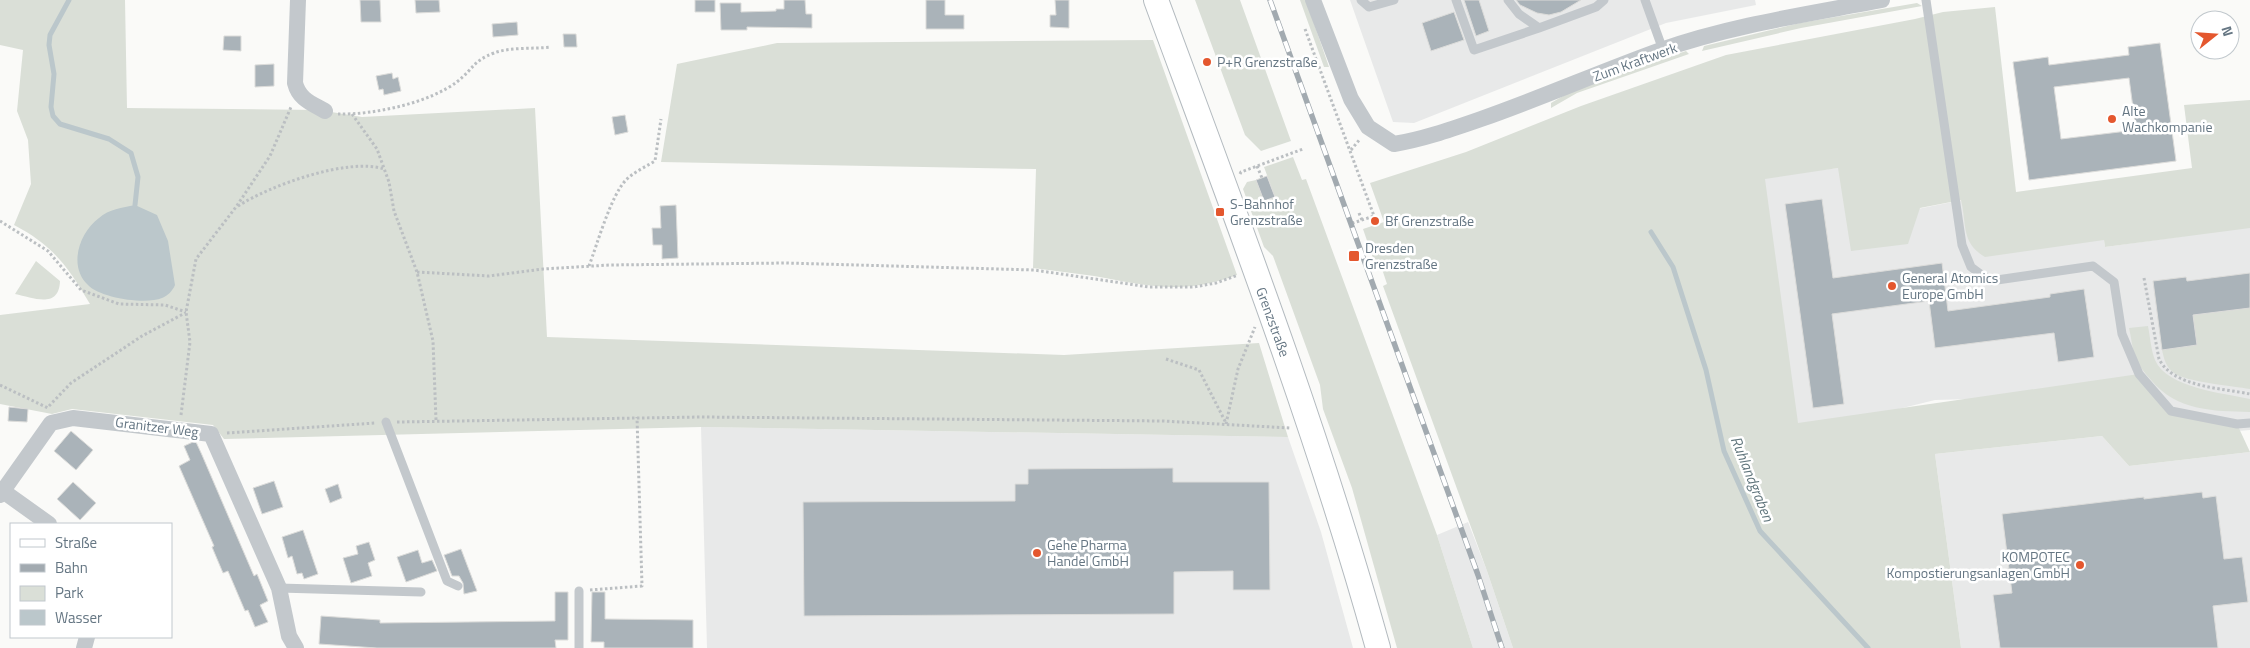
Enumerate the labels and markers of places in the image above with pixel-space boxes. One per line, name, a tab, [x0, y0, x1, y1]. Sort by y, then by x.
place label: P+R Grenzstraße	[1217, 51, 1318, 72]
marker: P+R Grenzstraße	[1201, 56, 1213, 68]
place label: Alte Wachkompanie	[2122, 100, 2213, 137]
marker: Alte Wachkompanie	[2106, 113, 2118, 125]
place label: S-Bahnhof Grenzstraße	[1230, 193, 1303, 230]
marker: S-Bahnhof Grenzstraße	[1214, 206, 1226, 218]
place label: Bf Grenzstraße	[1385, 210, 1474, 231]
marker: Bf Grenzstraße	[1369, 215, 1381, 227]
place label: Dresden Grenzstraße	[1365, 237, 1438, 274]
marker: Dresden Grenzstraße	[1347, 249, 1361, 263]
place label: General Atomics Europe GmbH	[1902, 267, 1998, 304]
marker: General Atomics Europe GmbH	[1886, 280, 1898, 292]
place label: Gehe Pharma Handel GmbH	[1047, 534, 1129, 571]
place label: KOMPOTEC Kompostierungsanlagen GmbH	[1887, 546, 2070, 583]
marker: Gehe Pharma Handel GmbH	[1031, 547, 1043, 559]
marker: KOMPOTEC Kompostierungsanlagen GmbH	[2074, 559, 2086, 571]

